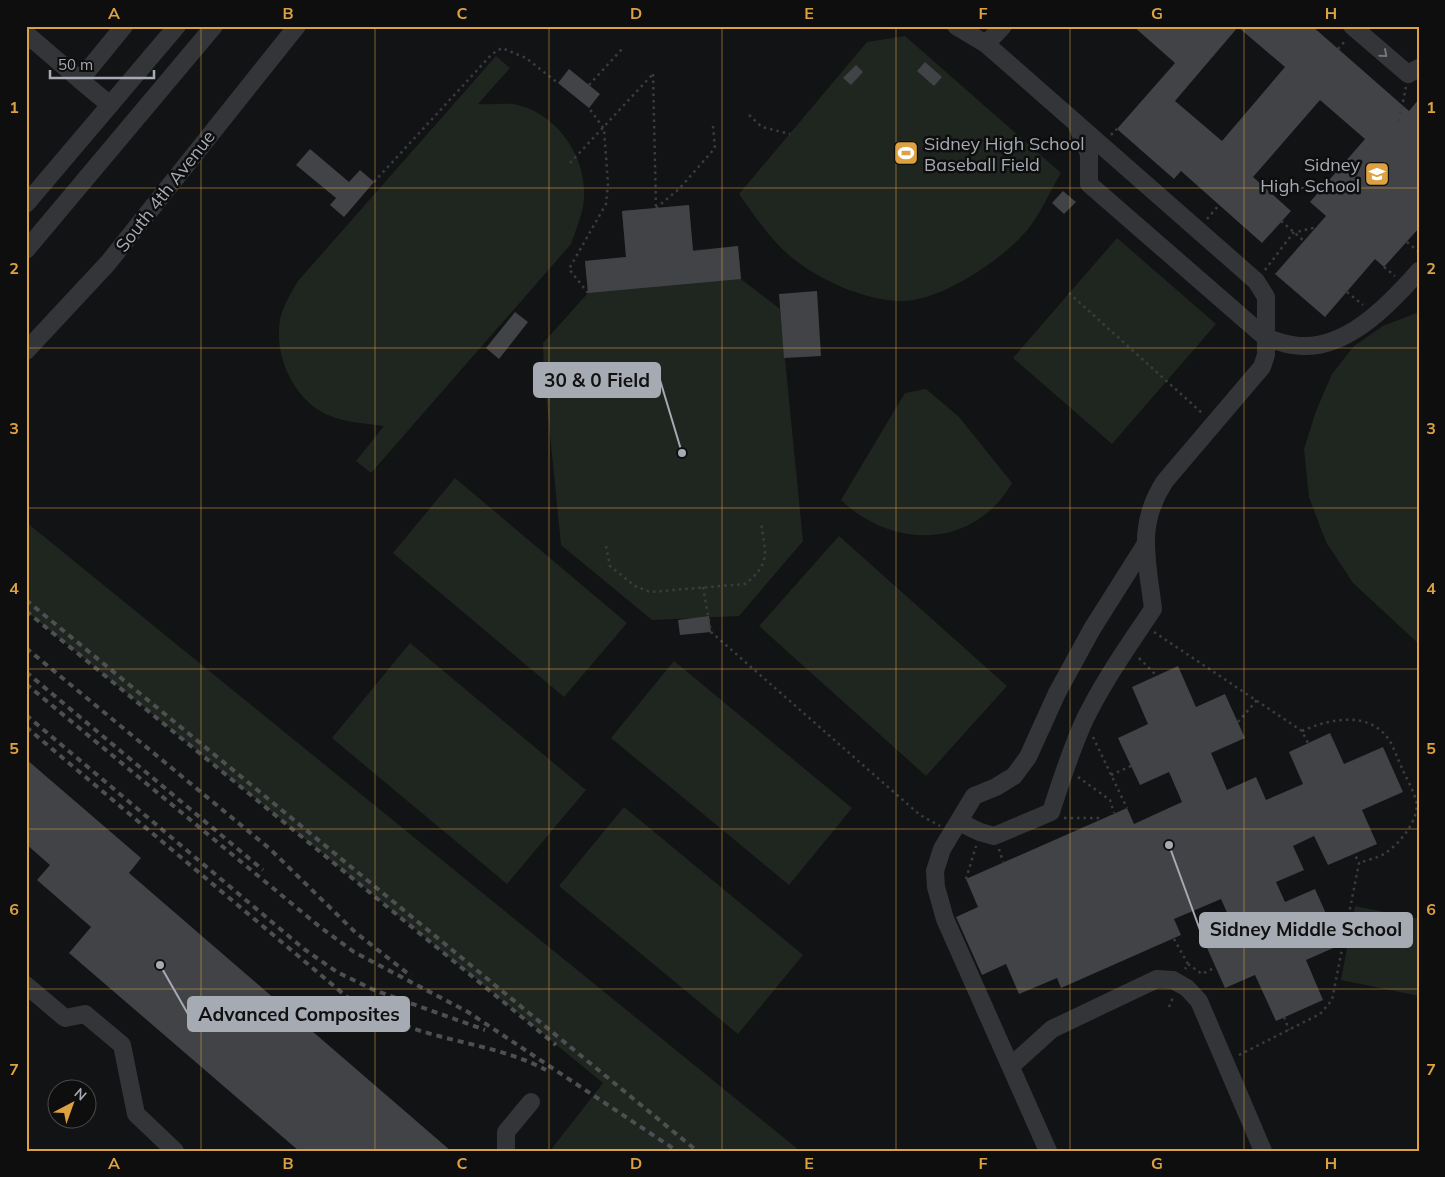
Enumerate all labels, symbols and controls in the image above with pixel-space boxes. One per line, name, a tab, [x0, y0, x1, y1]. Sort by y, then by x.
text: A	[108, 3, 120, 23]
text: B	[282, 3, 294, 23]
text: C	[457, 3, 468, 23]
text: D	[630, 3, 642, 23]
text: E	[804, 3, 814, 23]
text: F	[978, 3, 988, 23]
text: G	[1151, 3, 1163, 23]
text: H	[1325, 3, 1337, 23]
scale bar	[50, 48, 154, 80]
one-way arrow	[1379, 49, 1388, 58]
text: 50 m	[58, 55, 93, 74]
text: 1	[9, 97, 19, 117]
text: 1	[1426, 97, 1436, 117]
street label: South 4th Avenue	[110, 125, 220, 257]
place label: Sidney High School Baseball Field	[924, 132, 1084, 176]
sports icon: Sidney High School Baseball Field	[893, 140, 919, 166]
place label: Sidney High School	[1260, 153, 1360, 197]
school or university icon: Sidney High School	[1364, 161, 1390, 187]
text: 2	[9, 258, 19, 278]
text: 2	[1426, 258, 1436, 278]
callout: 30 & 0 Field	[534, 363, 660, 397]
text: 30 & 0 Field	[544, 368, 650, 392]
text: 3	[9, 418, 19, 438]
text: 3	[1426, 418, 1436, 438]
text: 4	[9, 578, 19, 598]
text: 4	[1426, 578, 1436, 598]
text: 5	[9, 738, 19, 758]
text: 5	[1426, 738, 1436, 758]
text: 6	[9, 899, 19, 919]
text: 6	[1426, 899, 1436, 919]
callout: Sidney Middle School	[1200, 913, 1412, 947]
text: Sidney Middle School	[1210, 917, 1402, 941]
callout: Advanced Composites	[188, 997, 409, 1031]
text: Advanced Composites	[198, 1002, 400, 1026]
text: 7	[9, 1059, 19, 1079]
text: 7	[1426, 1059, 1436, 1079]
north arrow	[48, 1080, 98, 1130]
text: N	[71, 1084, 90, 1104]
text: A	[108, 1153, 120, 1173]
text: B	[282, 1153, 294, 1173]
text: C	[457, 1153, 468, 1173]
text: D	[630, 1153, 642, 1173]
text: E	[804, 1153, 814, 1173]
text: F	[978, 1153, 988, 1173]
text: G	[1151, 1153, 1163, 1173]
text: H	[1325, 1153, 1337, 1173]

